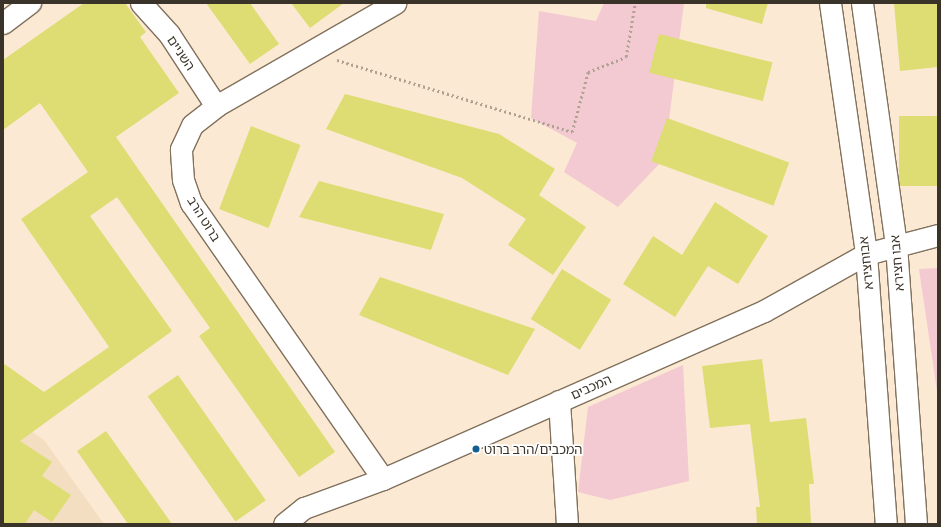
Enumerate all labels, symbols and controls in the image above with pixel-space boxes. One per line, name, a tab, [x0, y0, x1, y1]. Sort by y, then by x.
street label: השניים	[164, 33, 198, 73]
street label: ברוט הרב	[184, 194, 224, 244]
street label: אבו חצירא	[887, 234, 907, 292]
street label: אבוחצירא	[855, 235, 877, 291]
street label: המכבים	[568, 371, 614, 403]
place label: המכבים/הרב ברוט	[484, 441, 582, 457]
marker: המכבים/הרב ברוט	[471, 444, 481, 454]

